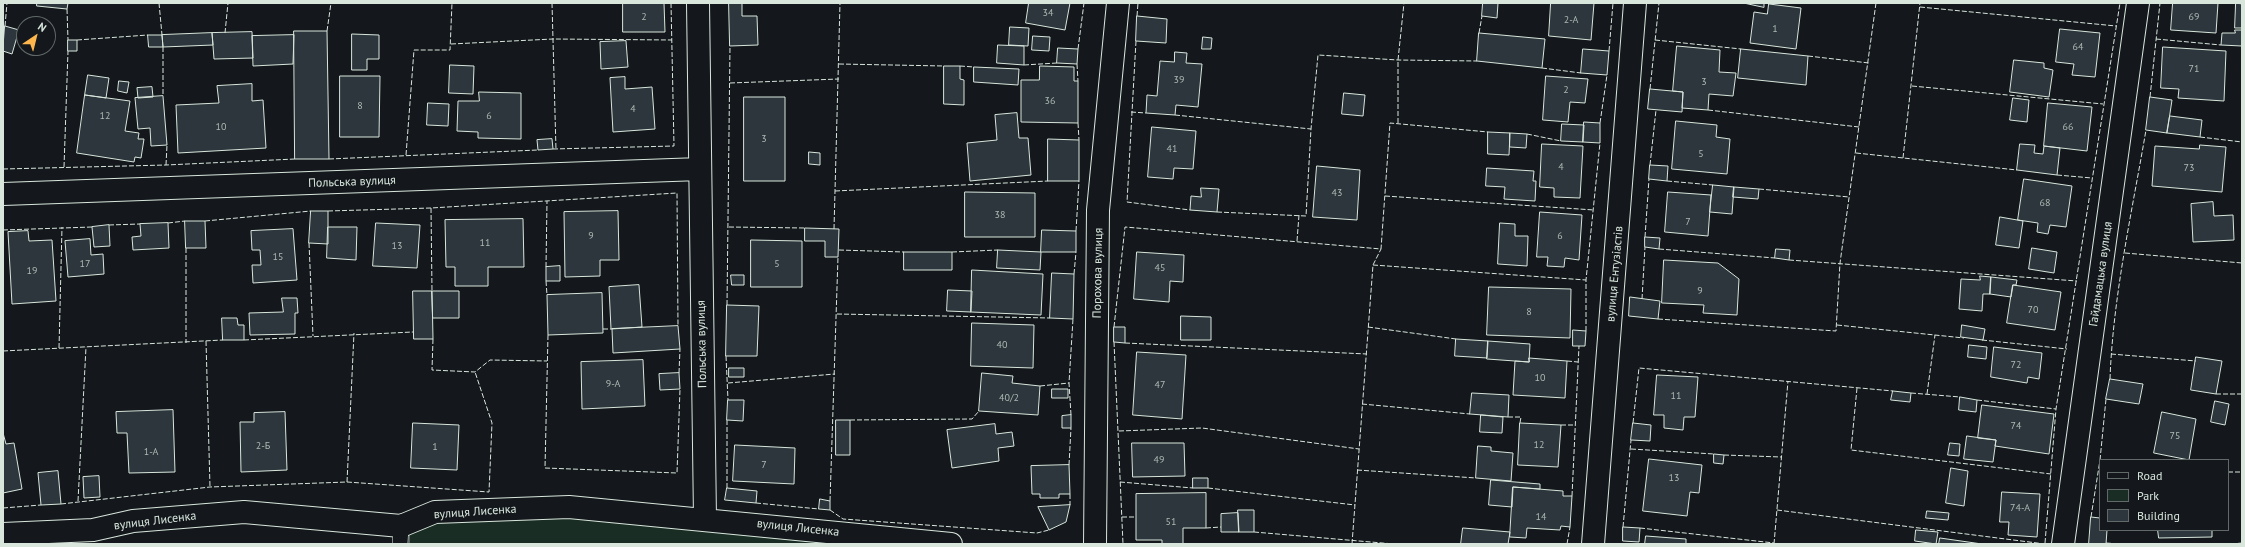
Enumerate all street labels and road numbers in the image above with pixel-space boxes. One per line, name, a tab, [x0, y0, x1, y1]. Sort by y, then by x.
street label: Польська вулиця	[308, 173, 396, 191]
street label: Гайдамацька вулиця	[2086, 221, 2116, 327]
street label: вулиця Ентузіастів	[1604, 225, 1626, 323]
street label: Порохова вулиця	[1090, 227, 1106, 319]
street label: Польська вулиця	[694, 300, 710, 388]
street label: вулиця Лисенка	[433, 502, 517, 522]
street label: вулиця Лисенка	[113, 509, 197, 533]
street label: вулиця Лисенка	[756, 517, 840, 539]

